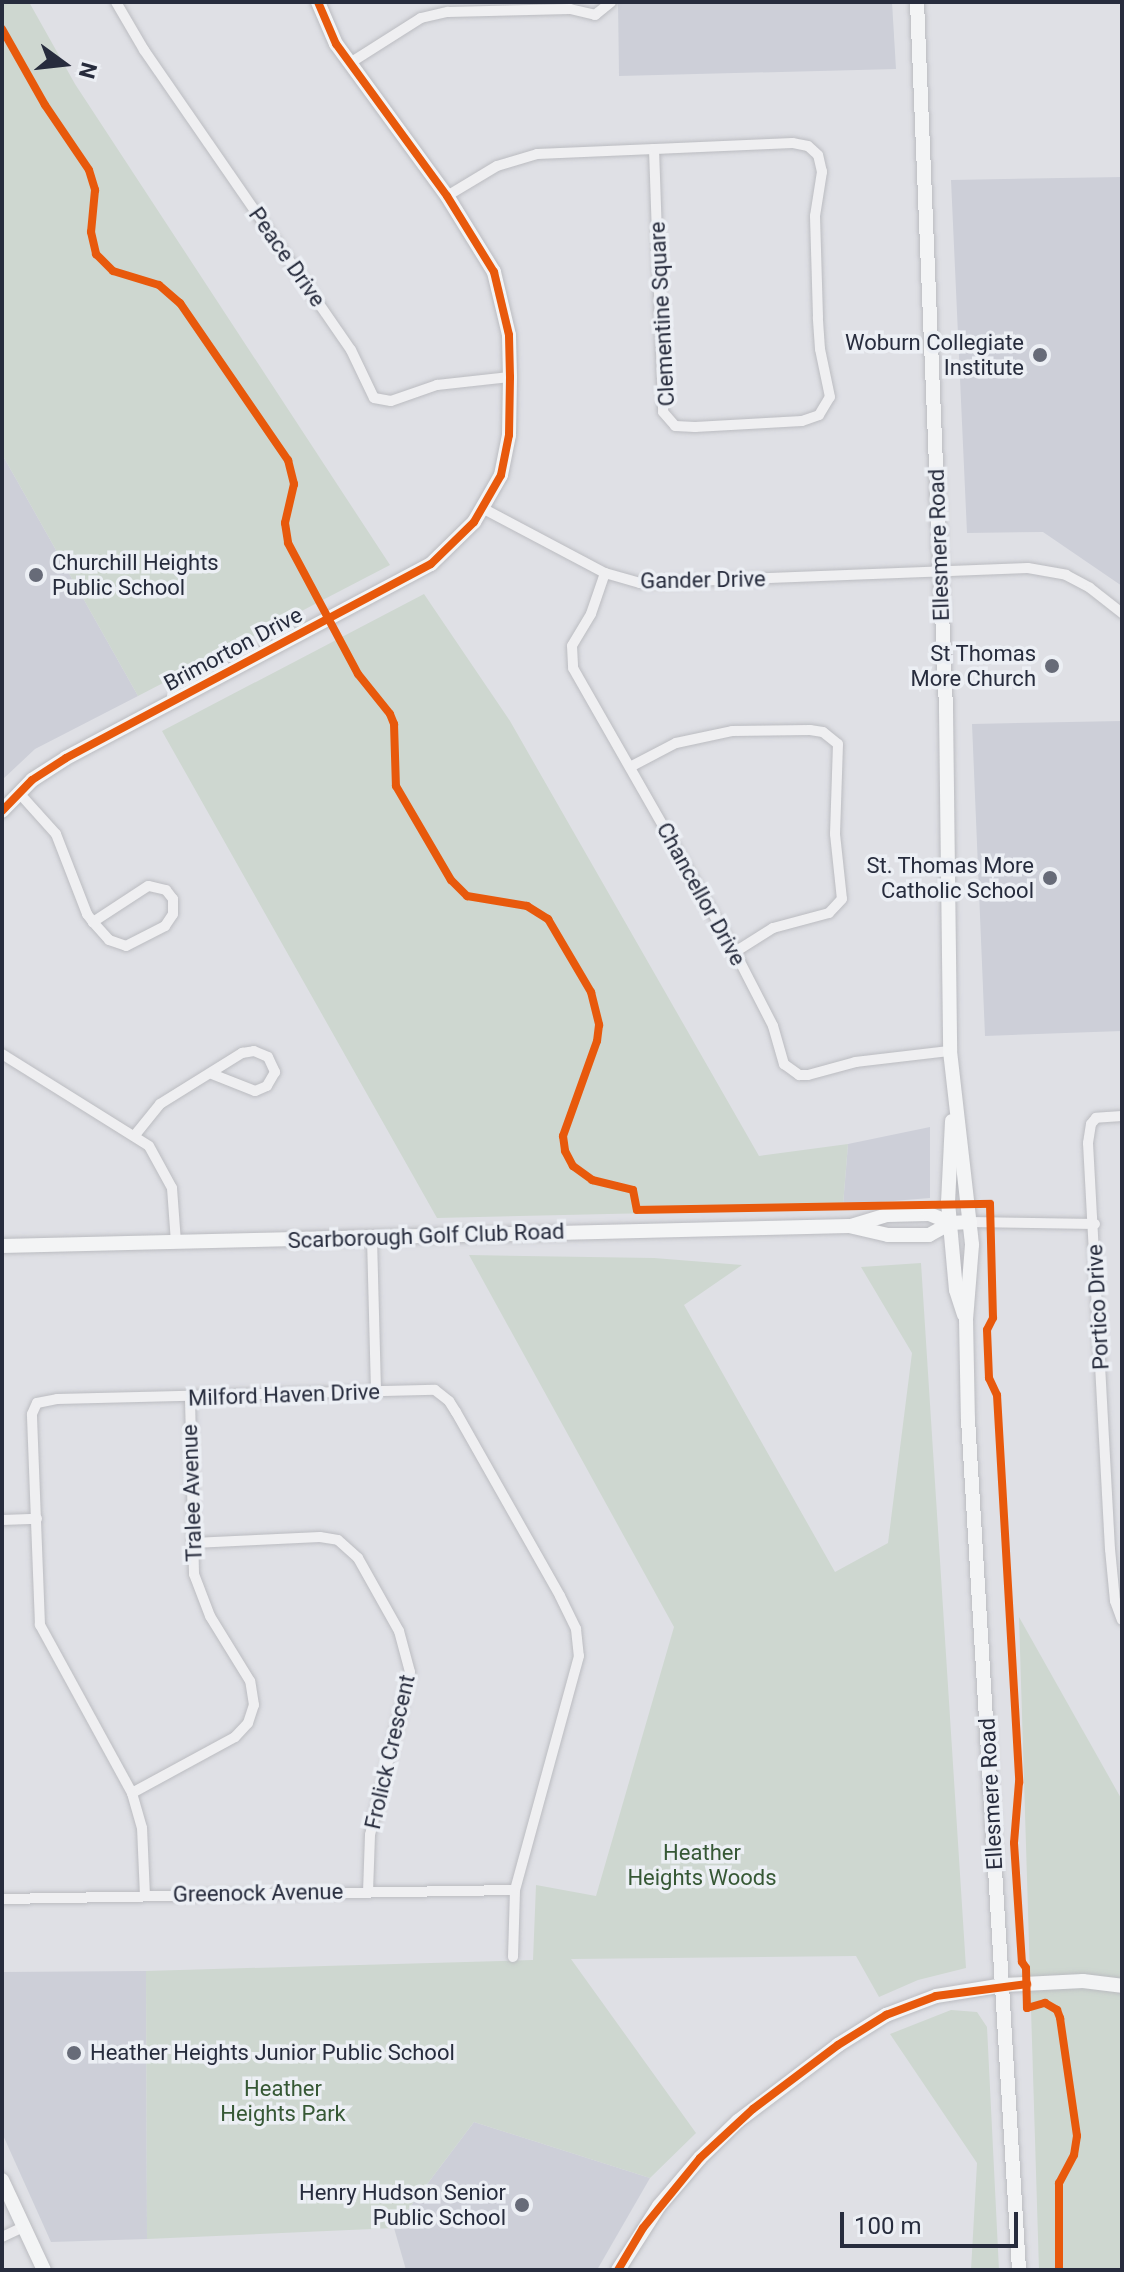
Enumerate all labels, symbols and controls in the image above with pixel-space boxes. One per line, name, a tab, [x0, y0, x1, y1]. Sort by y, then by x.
north arrow	[24, 24, 104, 104]
text: N	[74, 60, 102, 81]
street label: Peace Drive	[243, 202, 331, 312]
street label: Clementine Square	[644, 221, 680, 407]
place label: Woburn Collegiate Institute	[845, 329, 1024, 380]
marker: Woburn Collegiate Institute	[1031, 346, 1049, 364]
street label: Ellesmere Road	[923, 469, 955, 621]
place label: Churchill Heights Public School	[52, 549, 219, 600]
marker: Churchill Heights Public School	[27, 566, 45, 584]
street label: Gander Drive	[640, 566, 766, 594]
street label: Brimorton Drive	[159, 601, 307, 697]
place label: St Thomas More Church	[910, 640, 1036, 692]
marker: St Thomas More Church	[1043, 657, 1061, 675]
street label: Chancellor Drive	[651, 818, 751, 970]
place label: St. Thomas More Catholic School	[866, 852, 1034, 904]
marker: St. Thomas More Catholic School	[1041, 869, 1059, 887]
street label: Scarborough Golf Club Road	[287, 1218, 565, 1254]
street label: Portico Drive	[1082, 1244, 1114, 1370]
street label: Milford Haven Drive	[188, 1378, 380, 1412]
street label: Tralee Avenue	[176, 1424, 208, 1562]
street label: Frolick Crescent	[359, 1672, 421, 1832]
street label: Ellesmere Road	[974, 1717, 1008, 1871]
park label: Heather Heights Woods	[627, 1839, 777, 1890]
street label: Greenock Avenue	[173, 1878, 343, 1908]
place label: Heather Heights Junior Public School	[90, 2040, 455, 2066]
marker: Heather Heights Junior Public School	[65, 2044, 83, 2062]
park label: Heather Heights Park	[220, 2075, 346, 2126]
place label: Henry Hudson Senior Public School	[299, 2179, 506, 2230]
marker: Henry Hudson Senior Public School	[513, 2196, 531, 2214]
scale bar	[844, 2196, 1022, 2246]
text: 100 m	[854, 2212, 921, 2240]

